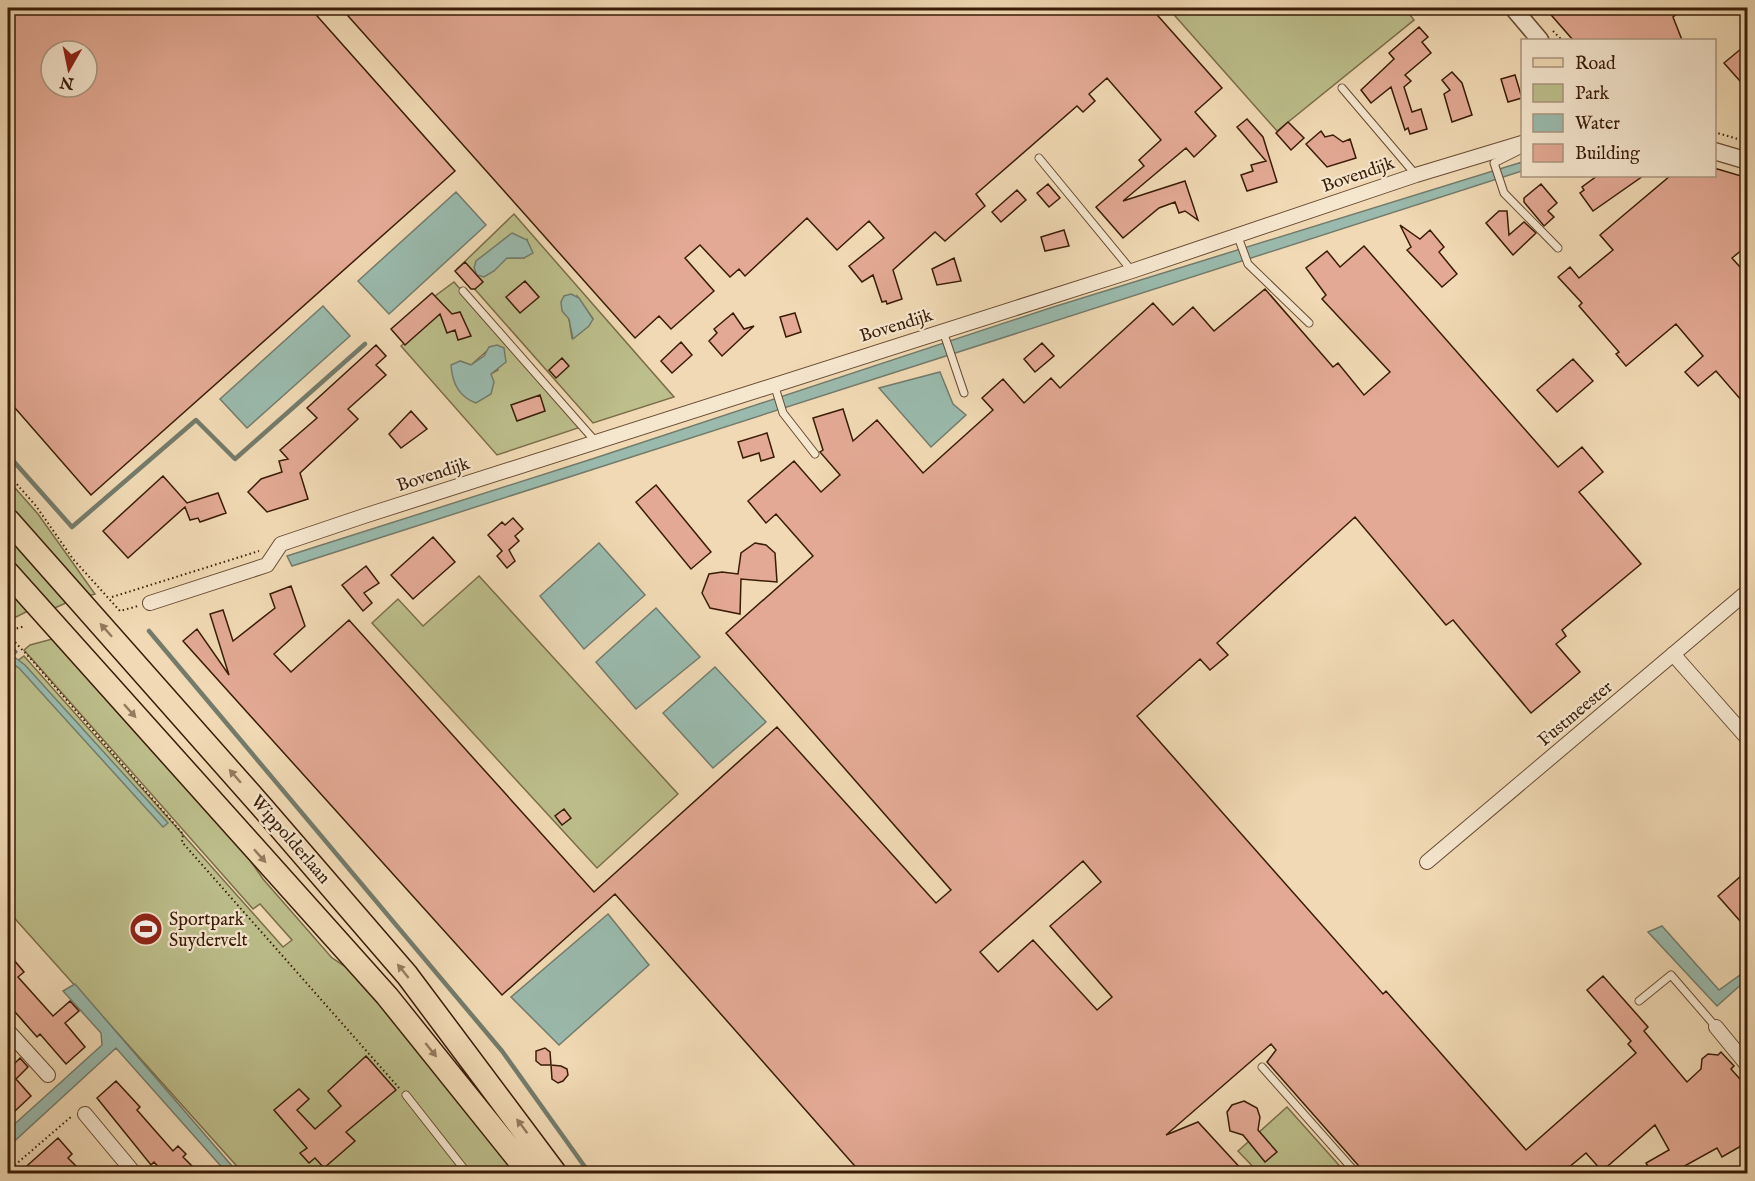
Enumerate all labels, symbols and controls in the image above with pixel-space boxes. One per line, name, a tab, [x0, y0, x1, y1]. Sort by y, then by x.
north arrow	[39, 39, 99, 99]
legend	[1521, 39, 1716, 177]
text: Road	[1575, 53, 1616, 76]
text: N	[58, 71, 76, 93]
text: Park	[1575, 83, 1610, 106]
text: Water	[1575, 113, 1620, 136]
text: Building	[1575, 143, 1640, 166]
street label: Bovendijk	[1319, 152, 1398, 199]
street label: Bovendijk	[857, 304, 936, 348]
street label: Bovendijk	[394, 453, 473, 498]
one-way arrow	[100, 623, 113, 638]
street label: Fustmeester	[1534, 676, 1618, 752]
one-way arrow	[123, 703, 136, 718]
one-way arrow	[229, 769, 242, 784]
street label: Wippolderlaan	[245, 791, 335, 890]
one-way arrow	[253, 848, 266, 863]
place label: Sportpark Suydervelt	[169, 909, 248, 953]
sports icon: Sportpark Suydervelt	[128, 911, 164, 947]
one-way arrow	[397, 963, 410, 979]
one-way arrow	[424, 1042, 437, 1058]
one-way arrow	[516, 1119, 528, 1134]

